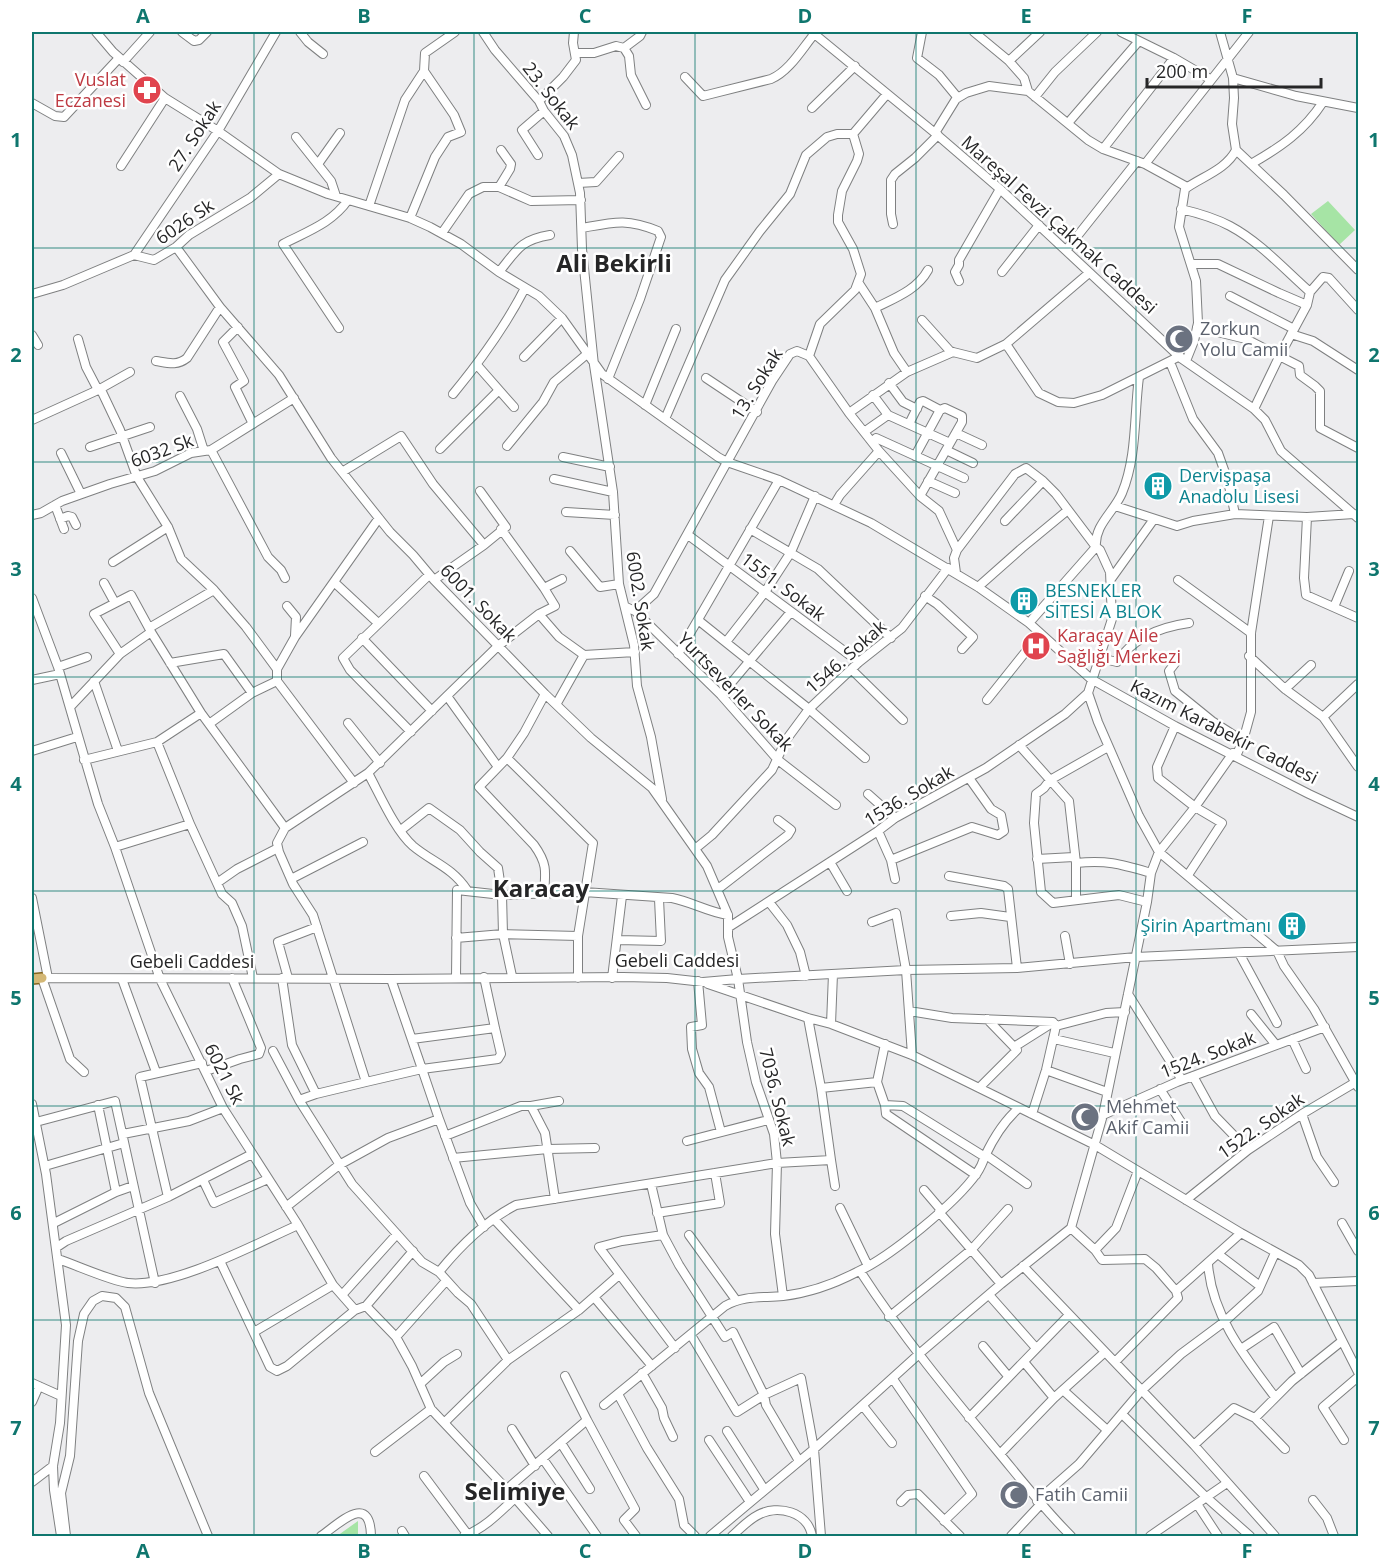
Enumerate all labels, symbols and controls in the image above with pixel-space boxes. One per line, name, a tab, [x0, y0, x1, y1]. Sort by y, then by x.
text: A	[136, 2, 150, 29]
text: B	[357, 2, 371, 29]
text: C	[579, 2, 592, 29]
text: D	[798, 2, 812, 29]
text: E	[1020, 2, 1032, 29]
text: F	[1242, 2, 1252, 29]
scale bar	[1147, 51, 1321, 89]
street label: 23. Sokak	[518, 57, 586, 135]
text: 200 m	[1156, 59, 1208, 83]
place label: Vuslat Eczanesi	[55, 67, 126, 112]
pharmacy icon: Vuslat Eczanesi	[131, 74, 163, 106]
street label: 27. Sokak	[162, 95, 226, 175]
text: 1	[10, 126, 22, 153]
text: 1	[1368, 126, 1380, 153]
street label: Mareşal Fevzi Çakmak Caddesi	[957, 130, 1163, 319]
street label: 6026 Sk	[151, 193, 219, 249]
district label: Ali Bekirli	[556, 246, 672, 279]
place label: Zorkun Yolu Camii	[1200, 316, 1288, 361]
mosque icon: Zorkun Yolu Camii	[1163, 323, 1195, 355]
text: 2	[10, 341, 22, 368]
text: 2	[1368, 341, 1380, 368]
street label: 13. Sokak	[725, 343, 788, 424]
street label: 6032 Sk	[127, 427, 197, 472]
place label: Dervişpaşa Anadolu Lisesi	[1179, 463, 1299, 508]
building icon: Dervişpaşa Anadolu Lisesi	[1142, 470, 1174, 502]
street label: 1551. Sokak	[736, 546, 831, 626]
street label: 6002. Sokak	[621, 549, 661, 653]
text: 3	[10, 555, 22, 582]
text: 3	[1368, 555, 1380, 582]
street label: 6001. Sokak	[435, 558, 523, 647]
place label: BESNEKLER SİTESİ A BLOK	[1045, 578, 1162, 623]
building icon: BESNEKLER SİTESİ A BLOK	[1008, 585, 1040, 617]
street label: 1546. Sokak	[800, 614, 891, 698]
place label: Karaçay Aile Sağlığı Merkezi	[1057, 623, 1181, 668]
street label: Yurtseverler Sokak	[673, 627, 799, 756]
hospital icon: Karaçay Aile Sağlığı Merkezi	[1020, 630, 1052, 662]
street label: Kazım Karabekir Caddesi	[1127, 673, 1322, 789]
street label: 1536. Sokak	[859, 759, 958, 831]
text: 4	[10, 770, 22, 797]
text: 4	[1368, 770, 1380, 797]
district label: Karacay	[493, 871, 590, 904]
building icon: Şirin Apartmanı	[1276, 910, 1308, 942]
place label: Şirin Apartmanı	[1141, 913, 1271, 937]
street label: Gebeli Caddesi	[615, 948, 739, 972]
street label: Gebeli Caddesi	[130, 949, 254, 973]
text: 5	[10, 984, 22, 1011]
text: 5	[1368, 984, 1380, 1011]
street label: 1524. Sokak	[1157, 1025, 1259, 1083]
street label: 6021 Sk	[199, 1039, 251, 1109]
street label: 7036. Sokak	[754, 1045, 802, 1149]
street label: 1522. Sokak	[1213, 1086, 1309, 1164]
place label: Mehmet Akif Camii	[1106, 1094, 1189, 1139]
mosque icon: Mehmet Akif Camii	[1069, 1101, 1101, 1133]
text: 6	[10, 1199, 22, 1226]
text: 6	[1368, 1199, 1380, 1226]
text: 7	[10, 1414, 22, 1441]
text: 7	[1368, 1414, 1380, 1441]
district label: Selimiye	[465, 1474, 565, 1507]
mosque icon: Fatih Camii	[998, 1479, 1030, 1511]
place label: Fatih Camii	[1035, 1482, 1128, 1506]
text: A	[136, 1537, 150, 1564]
text: B	[357, 1537, 371, 1564]
text: C	[579, 1537, 592, 1564]
text: D	[798, 1537, 812, 1564]
text: E	[1020, 1537, 1032, 1564]
text: F	[1242, 1537, 1252, 1564]

